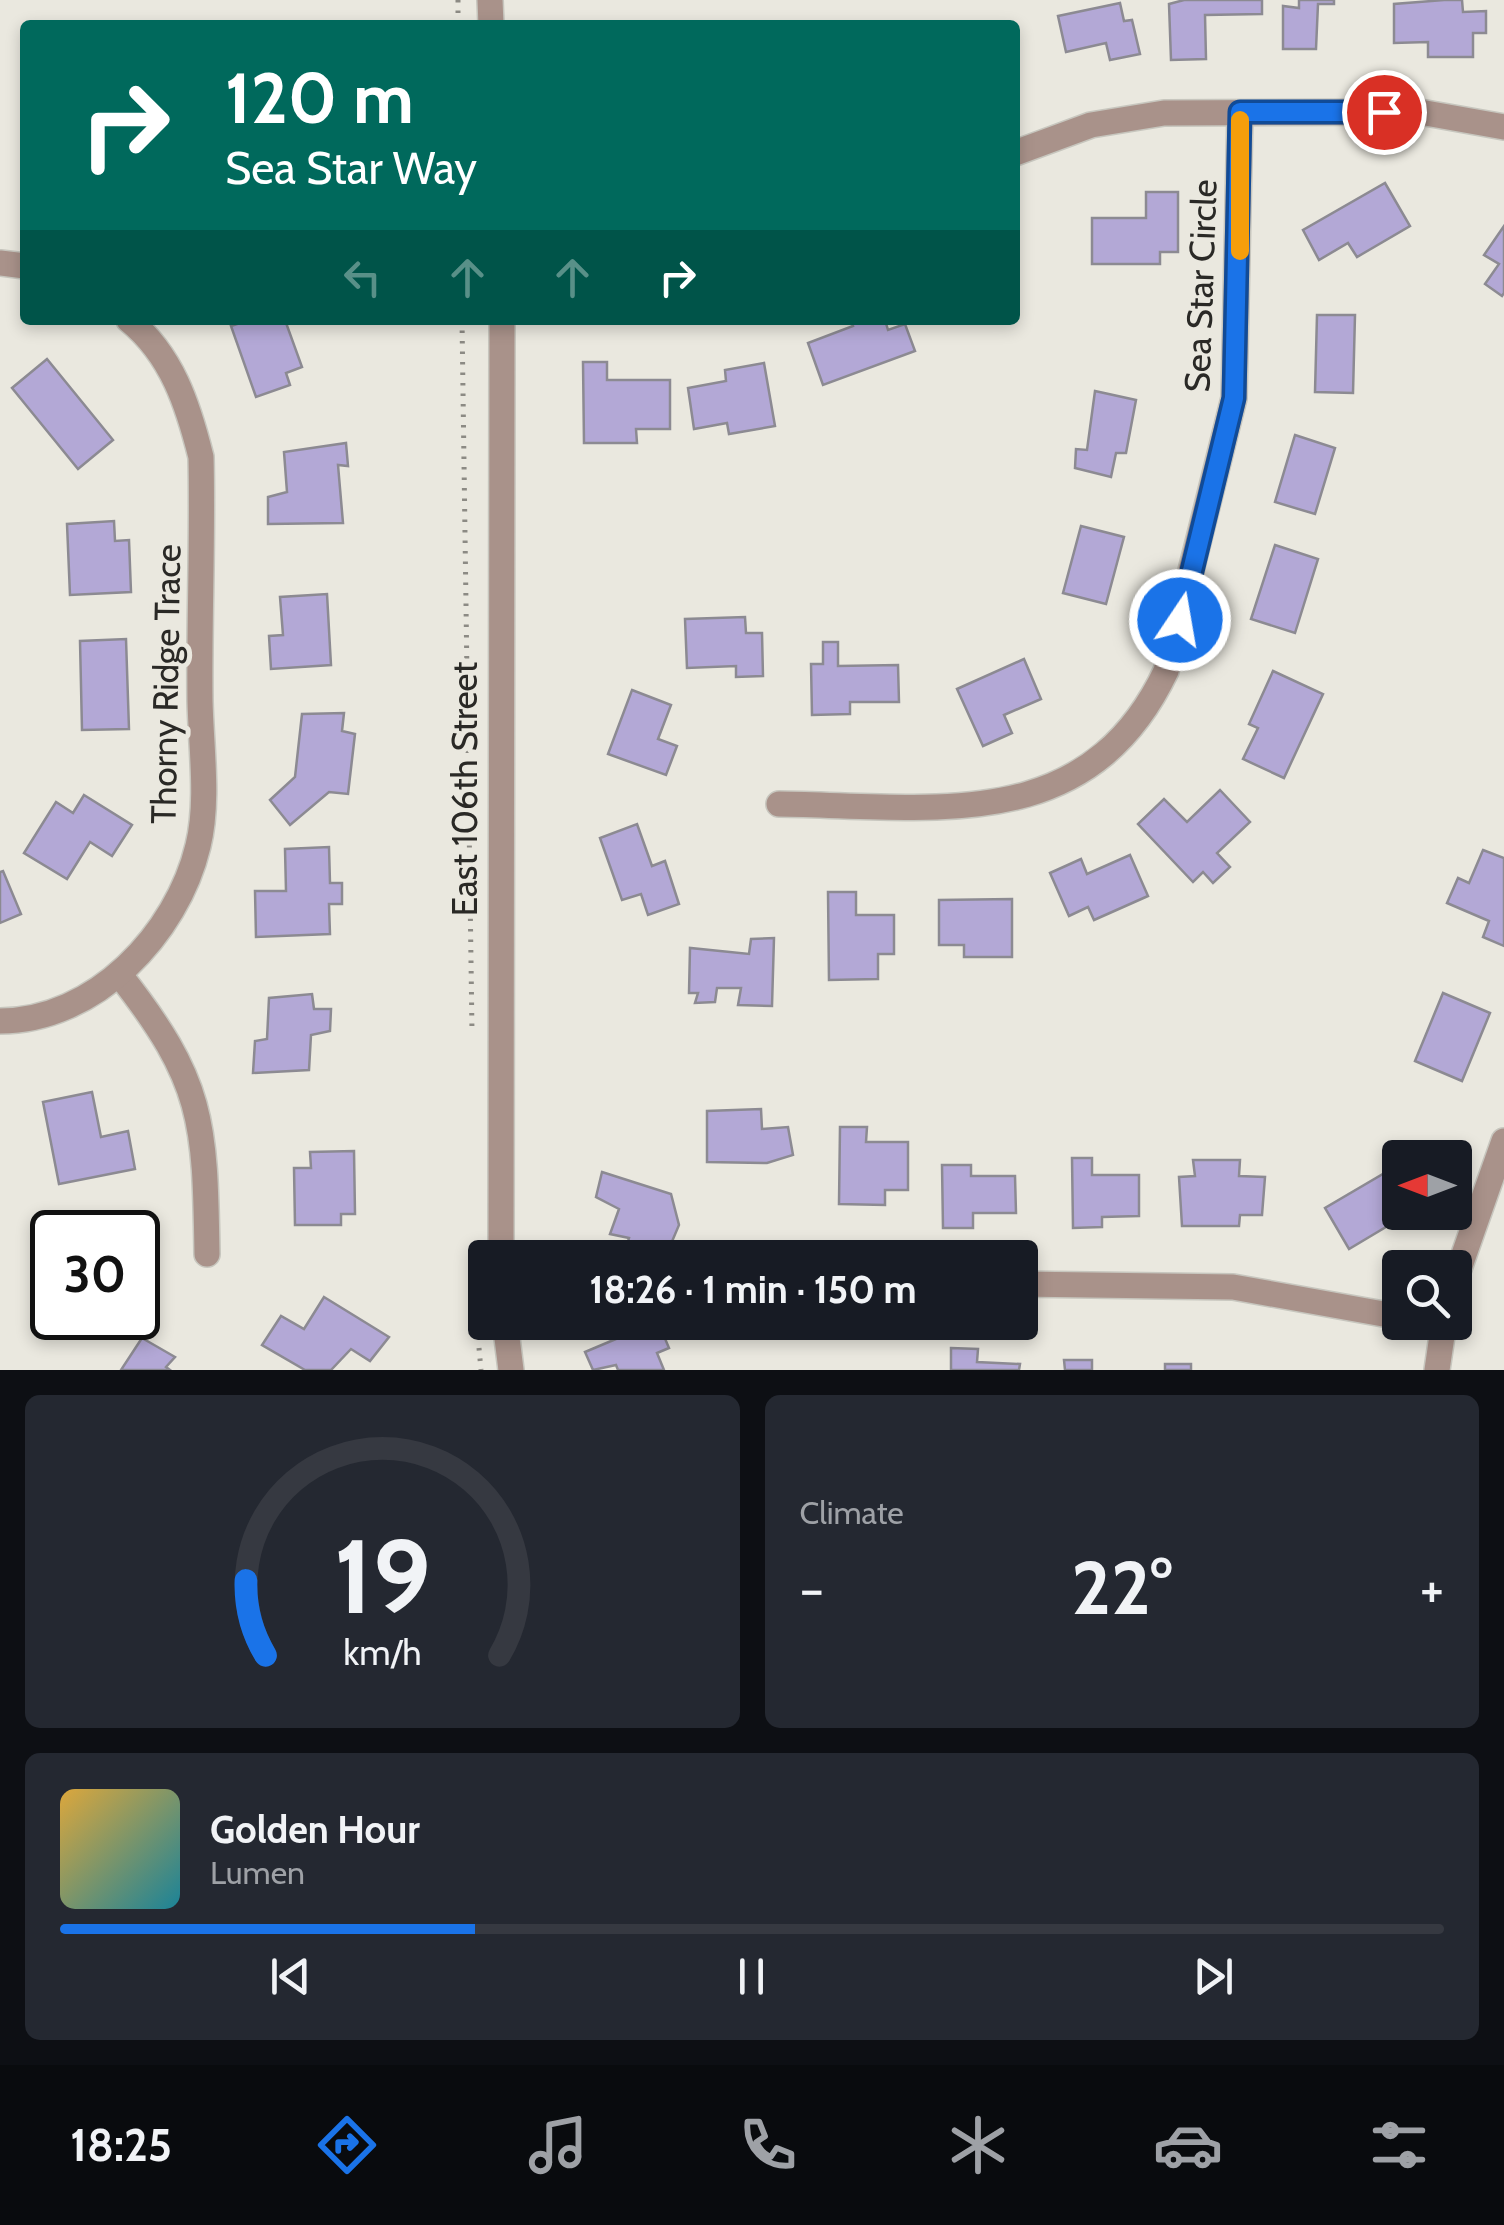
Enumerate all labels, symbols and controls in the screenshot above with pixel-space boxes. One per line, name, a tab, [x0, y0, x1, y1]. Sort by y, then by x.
text: 120 m	[225, 55, 414, 141]
icon: right	[60, 60, 190, 190]
pin	[1342, 70, 1427, 155]
icon: arrive	[1357, 85, 1412, 140]
text: Sea Star Way	[225, 141, 477, 195]
street label: Sea Star Circle	[1175, 179, 1226, 393]
icon: left	[335, 250, 390, 305]
icon: ahead	[440, 250, 495, 305]
icon: ahead	[545, 250, 600, 305]
icon: right	[650, 250, 705, 305]
street label: Thorny Ridge Trace	[142, 544, 189, 824]
position arrow	[1128, 568, 1232, 672]
street label: East 106th Street	[443, 661, 486, 916]
north arrow	[1382, 1140, 1472, 1230]
map controls	[1382, 1140, 1472, 1340]
speed limit sign: 30	[30, 1210, 160, 1340]
button: search	[1382, 1250, 1472, 1340]
text: 18:26 · 1 min · 150 m	[589, 1266, 917, 1313]
text: Climate	[800, 1493, 904, 1532]
text: 19	[334, 1513, 431, 1639]
text: 22°	[1071, 1542, 1172, 1633]
text: −	[800, 1555, 824, 1622]
text: +	[1420, 1555, 1444, 1622]
text: km/h	[343, 1631, 421, 1674]
text: Golden Hour	[210, 1806, 420, 1853]
text: Lumen	[210, 1853, 305, 1892]
icon: previous	[263, 1949, 318, 2004]
icon: pause	[724, 1949, 779, 2004]
icon: next	[1186, 1949, 1241, 2004]
icon: directions	[312, 2110, 382, 2180]
icon: music	[523, 2110, 593, 2180]
icon: phone	[733, 2110, 803, 2180]
icon: climate	[943, 2110, 1013, 2180]
icon: car	[1153, 2110, 1223, 2180]
icon: filters	[1364, 2110, 1434, 2180]
text: 18:25	[70, 2118, 172, 2172]

